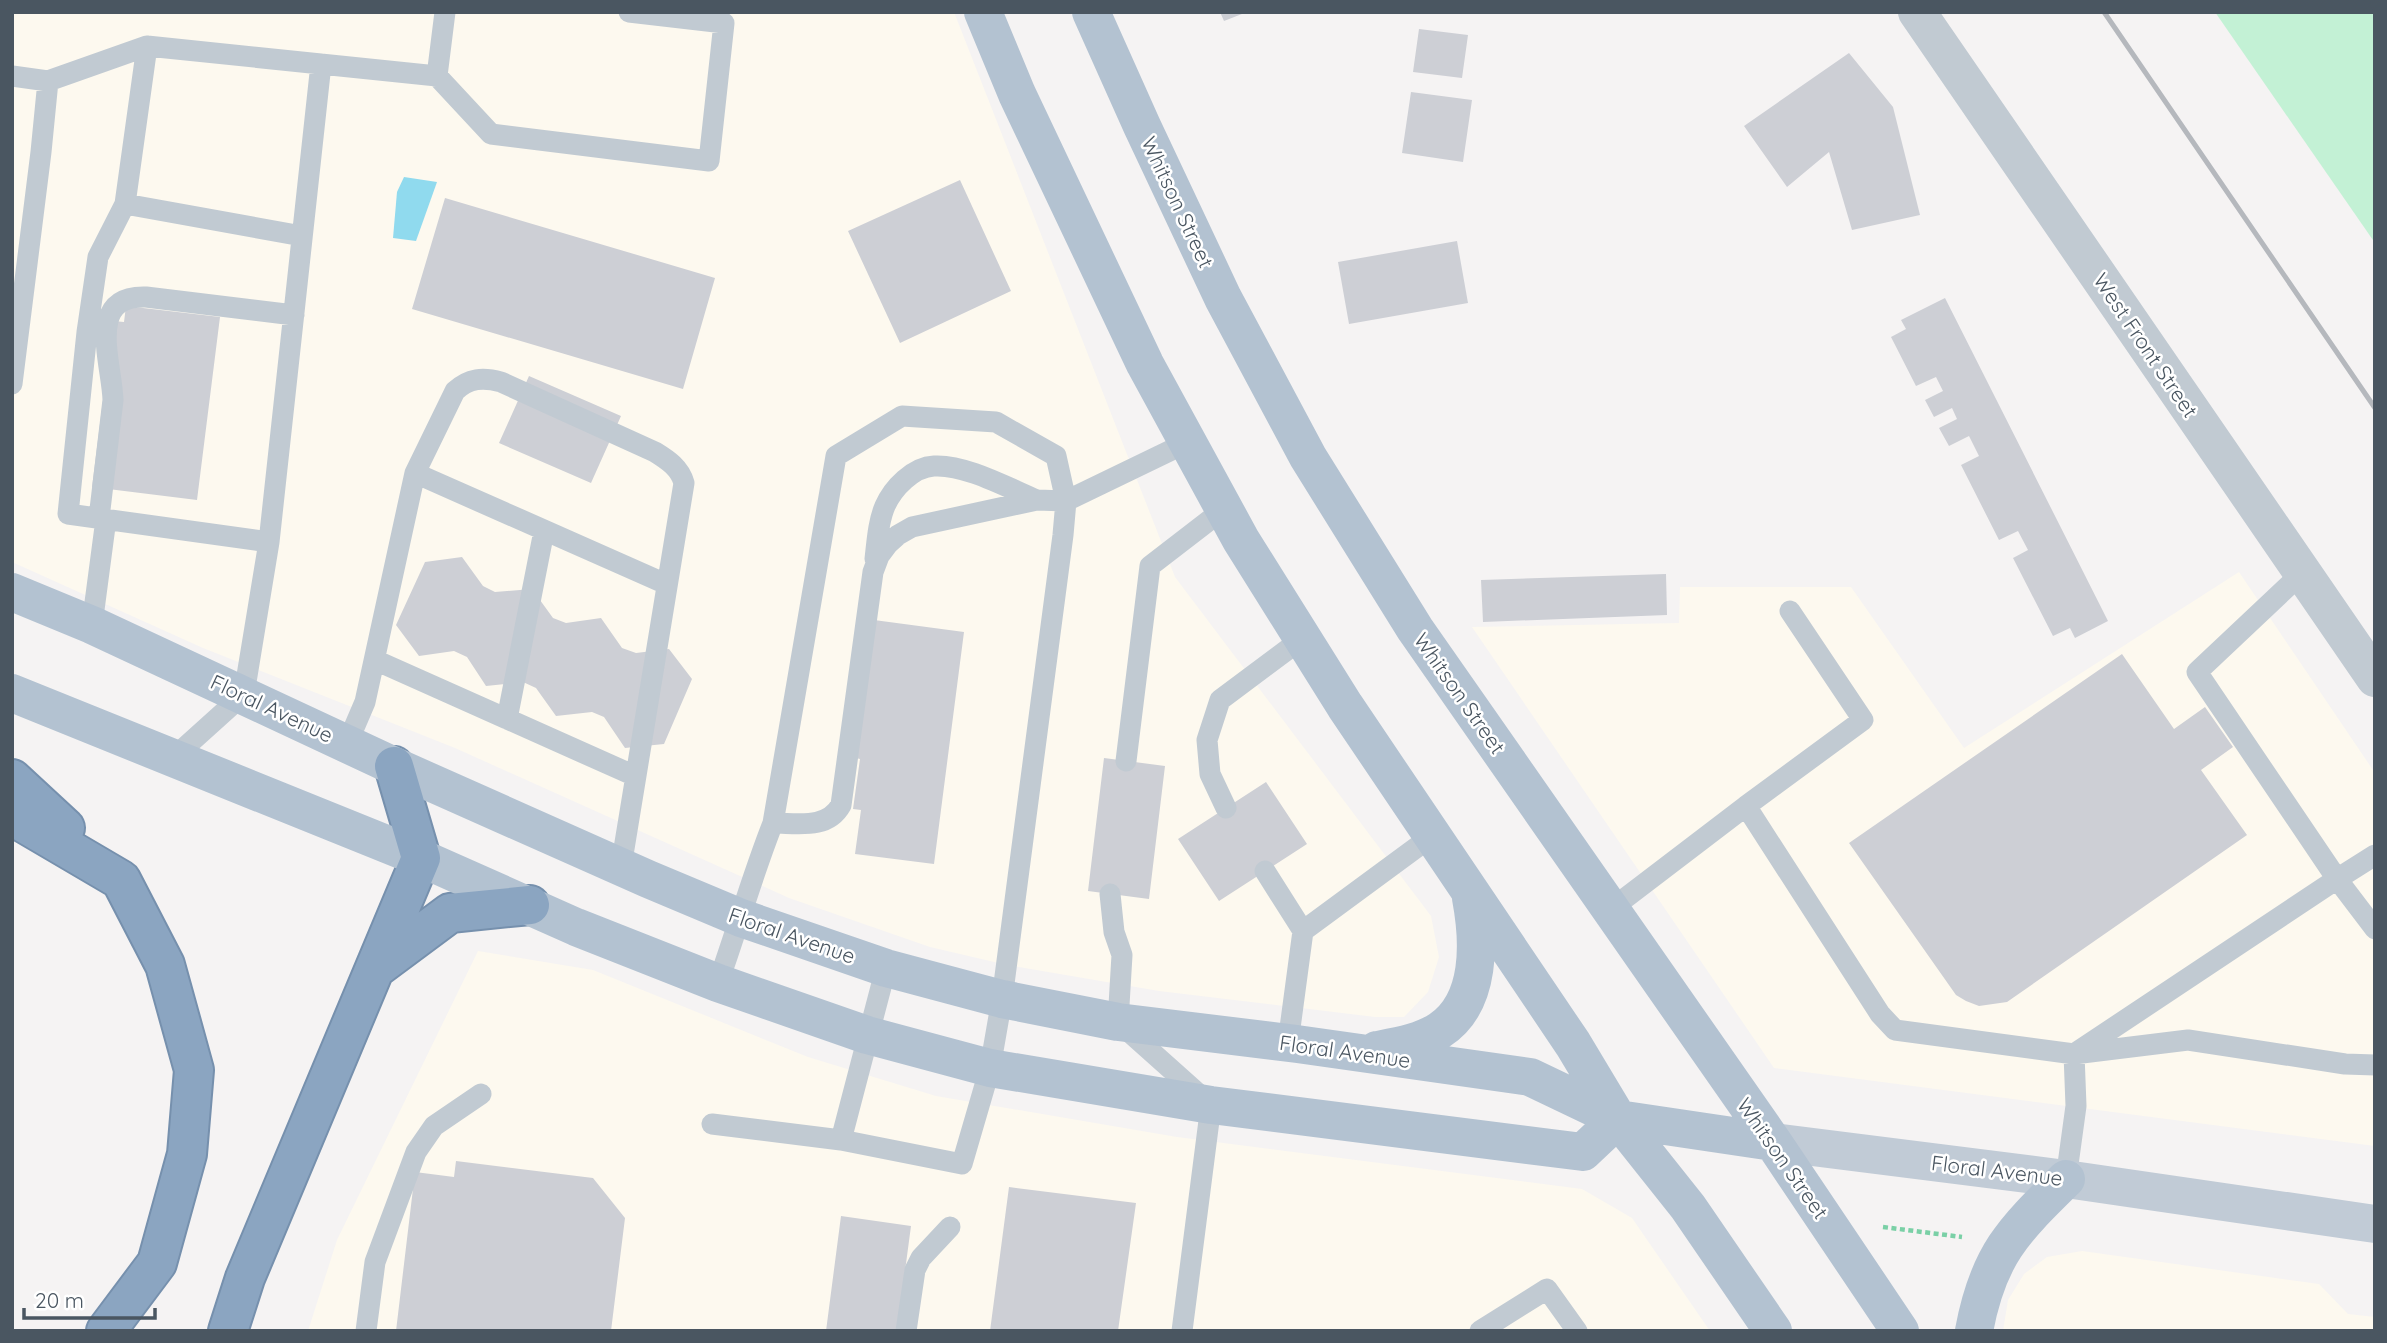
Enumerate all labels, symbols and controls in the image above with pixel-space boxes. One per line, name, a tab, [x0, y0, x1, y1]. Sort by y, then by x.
street label: Whitson Street	[1136, 132, 1220, 272]
street label: West Front Street	[2088, 268, 2204, 422]
street label: Whitson Street	[1409, 627, 1511, 759]
street label: Floral Avenue	[207, 668, 337, 748]
street label: Floral Avenue	[725, 901, 859, 969]
street label: Floral Avenue	[1278, 1029, 1412, 1073]
street label: Whitson Street	[1732, 1092, 1834, 1224]
street label: Floral Avenue	[1930, 1149, 2064, 1191]
scale bar	[24, 1276, 156, 1320]
text: 20 m	[35, 1287, 84, 1313]

